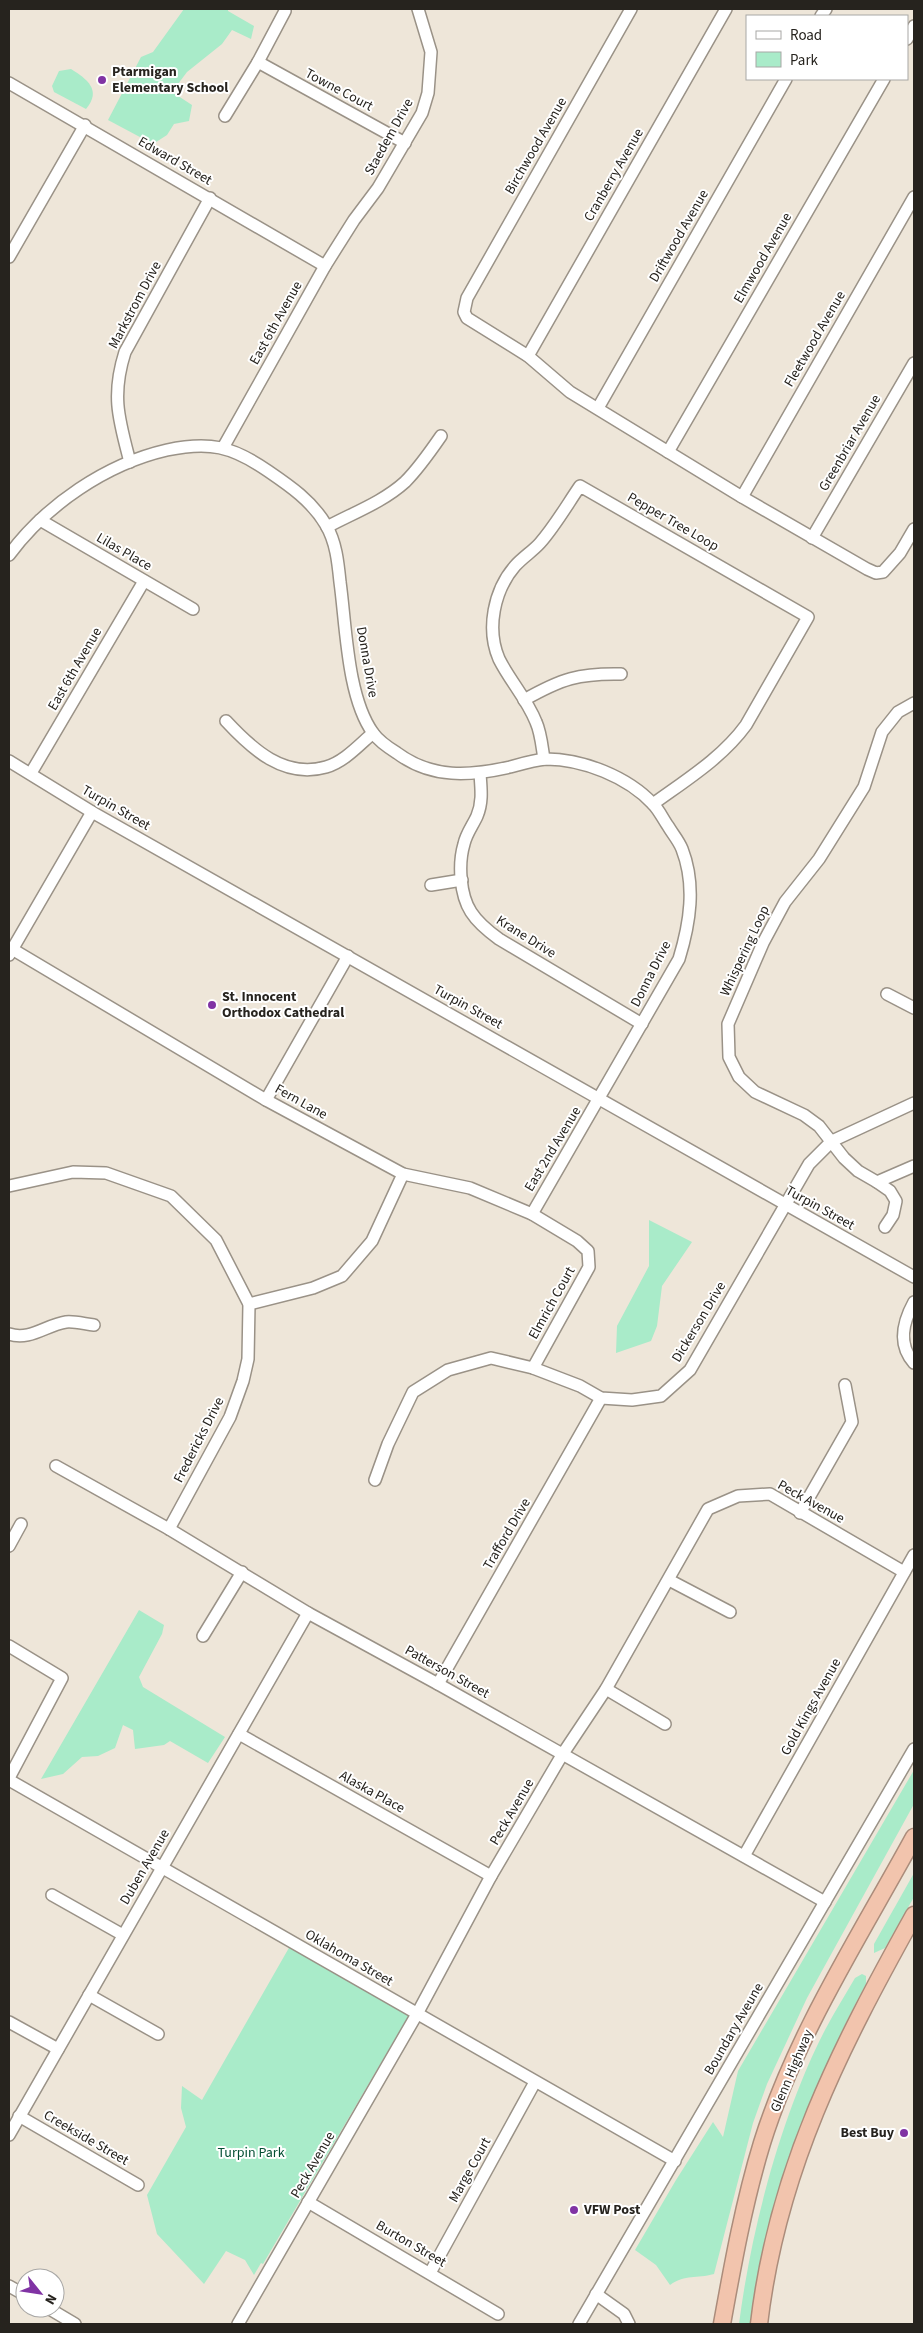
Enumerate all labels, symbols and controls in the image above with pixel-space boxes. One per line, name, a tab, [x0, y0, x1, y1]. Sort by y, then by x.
legend	[746, 15, 908, 80]
text: Road	[790, 25, 822, 46]
text: Park	[790, 50, 819, 71]
place label: Ptarmigan Elementary School	[112, 62, 228, 98]
street label: Towne Court	[301, 64, 377, 116]
marker: Ptarmigan Elementary School	[96, 74, 108, 86]
street label: Birchwood Avenue	[500, 94, 572, 198]
street label: Staedem Drive	[360, 95, 418, 179]
street label: Cranberry Avenue	[579, 125, 649, 225]
street label: Edward Street	[134, 132, 216, 190]
street label: Driftwood Avenue	[644, 186, 714, 286]
street label: Elmwood Avenue	[729, 209, 797, 307]
street label: Markstrom Drive	[104, 258, 166, 352]
street label: East 6th Avenue	[245, 278, 307, 368]
street label: Fleetwood Avenue	[779, 287, 851, 391]
street label: Greenbriar Avenue	[814, 391, 886, 495]
street label: Pepper Tree Loop	[624, 488, 723, 556]
street label: Lilas Place	[93, 528, 156, 576]
street label: East 6th Avenue	[43, 624, 107, 714]
street label: Donna Drive	[351, 625, 383, 699]
street label: Turpin Street	[78, 780, 154, 836]
street label: Whispering Loop	[715, 902, 775, 1000]
street label: Krane Drive	[492, 911, 560, 963]
street label: Donna Drive	[626, 937, 676, 1010]
street label: Turpin Street	[430, 980, 506, 1034]
place label: St. Innocent Orthodox Cathedral	[222, 987, 344, 1023]
marker: St. Innocent Orthodox Cathedral	[206, 999, 218, 1011]
street label: Fern Lane	[271, 1079, 331, 1125]
street label: East 2nd Avenue	[520, 1103, 586, 1195]
street label: Turpin Street	[782, 1181, 858, 1235]
street label: Elmrich Court	[524, 1263, 580, 1343]
street label: Dickerson Drive	[667, 1278, 731, 1366]
street label: Fredericks Drive	[169, 1394, 229, 1486]
street label: Peck Avenue	[774, 1475, 848, 1529]
street label: Trafford Drive	[478, 1494, 536, 1573]
street label: Patterson Street	[401, 1640, 493, 1704]
street label: Gold Kings Avenue	[776, 1655, 846, 1759]
street label: Alaska Place	[336, 1766, 409, 1818]
street label: Peck Avenue	[485, 1775, 539, 1849]
street label: Duben Avenue	[115, 1825, 175, 1909]
street label: Oklahoma Street	[301, 1925, 397, 1991]
street label: Boundary Aveune	[699, 1979, 769, 2079]
street label: Glenn Highway	[766, 2026, 819, 2115]
street label: Creekside Street	[40, 2105, 133, 2171]
place label: Best Buy	[840, 2123, 895, 2143]
marker: Best Buy	[898, 2127, 910, 2139]
street label: Peck Avenue	[286, 2128, 340, 2202]
street label: Marge Court	[444, 2134, 496, 2206]
park label: Turpin Park	[217, 2143, 285, 2163]
place label: VFW Post	[583, 2200, 641, 2220]
marker: VFW Post	[568, 2204, 580, 2216]
street label: Burton Street	[372, 2216, 450, 2272]
north arrow	[15, 2268, 65, 2318]
text: N	[39, 2290, 61, 2308]

